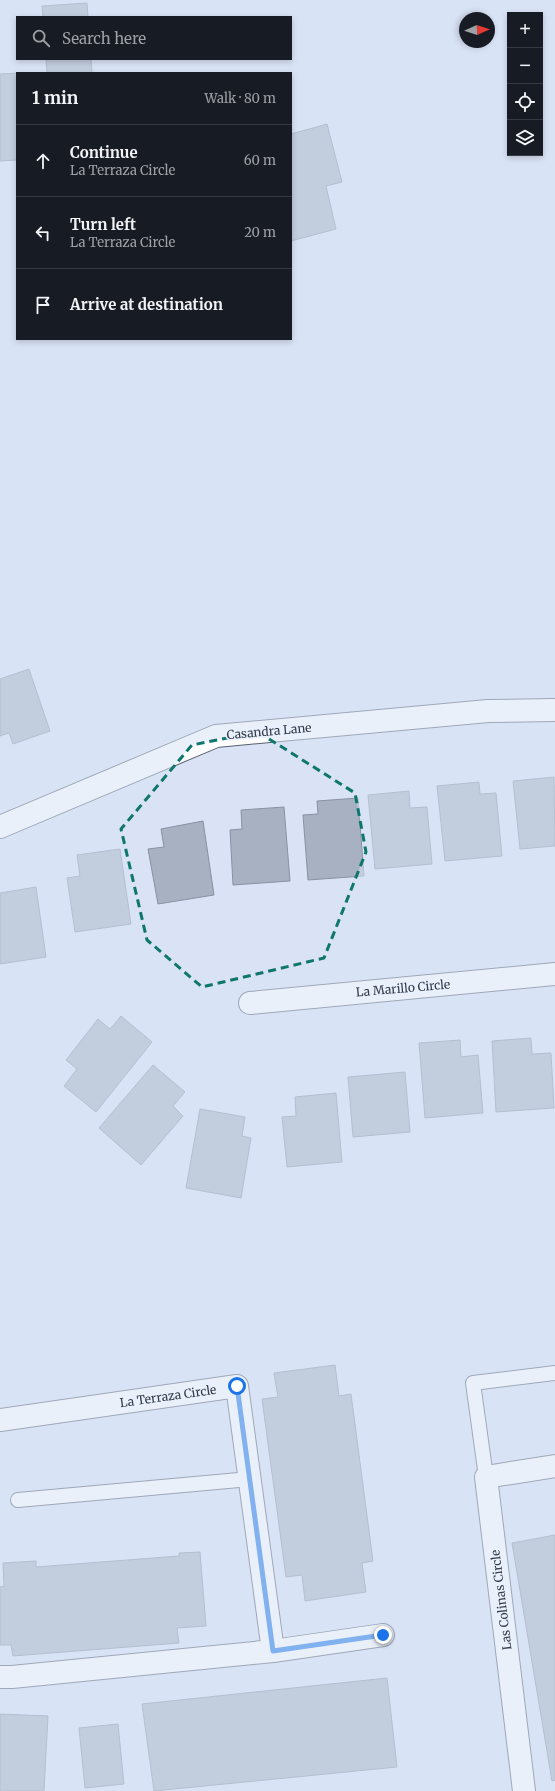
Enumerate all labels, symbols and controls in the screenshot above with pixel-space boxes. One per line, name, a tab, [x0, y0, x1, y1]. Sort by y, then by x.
north arrow	[459, 12, 495, 48]
map controls	[507, 12, 543, 156]
button: +	[507, 12, 543, 48]
search box	[16, 16, 292, 60]
icon: search	[30, 27, 52, 49]
text: Search here	[62, 29, 146, 48]
button: −	[507, 48, 543, 84]
button: locate	[507, 84, 543, 120]
text: 1 min	[32, 87, 78, 109]
text: Walk · 80 m	[205, 90, 276, 107]
button: layers	[507, 120, 543, 156]
text: Continue	[70, 143, 138, 162]
icon: ahead	[32, 150, 54, 172]
text: 60 m	[244, 152, 276, 169]
text: La Terraza Circle	[70, 162, 175, 179]
text: Turn left	[70, 215, 136, 234]
icon: left	[32, 222, 54, 244]
text: 20 m	[244, 224, 276, 241]
text: La Terraza Circle	[70, 234, 175, 251]
icon: arrive	[32, 294, 54, 316]
text: Arrive at destination	[70, 295, 223, 314]
street label: Casandra Lane	[226, 720, 312, 742]
street label: La Marillo Circle	[355, 976, 451, 1000]
route start	[228, 1377, 246, 1395]
street label: La Terraza Circle	[119, 1382, 217, 1410]
street label: Las Colinas Circle	[487, 1549, 515, 1651]
route end	[374, 1626, 392, 1644]

